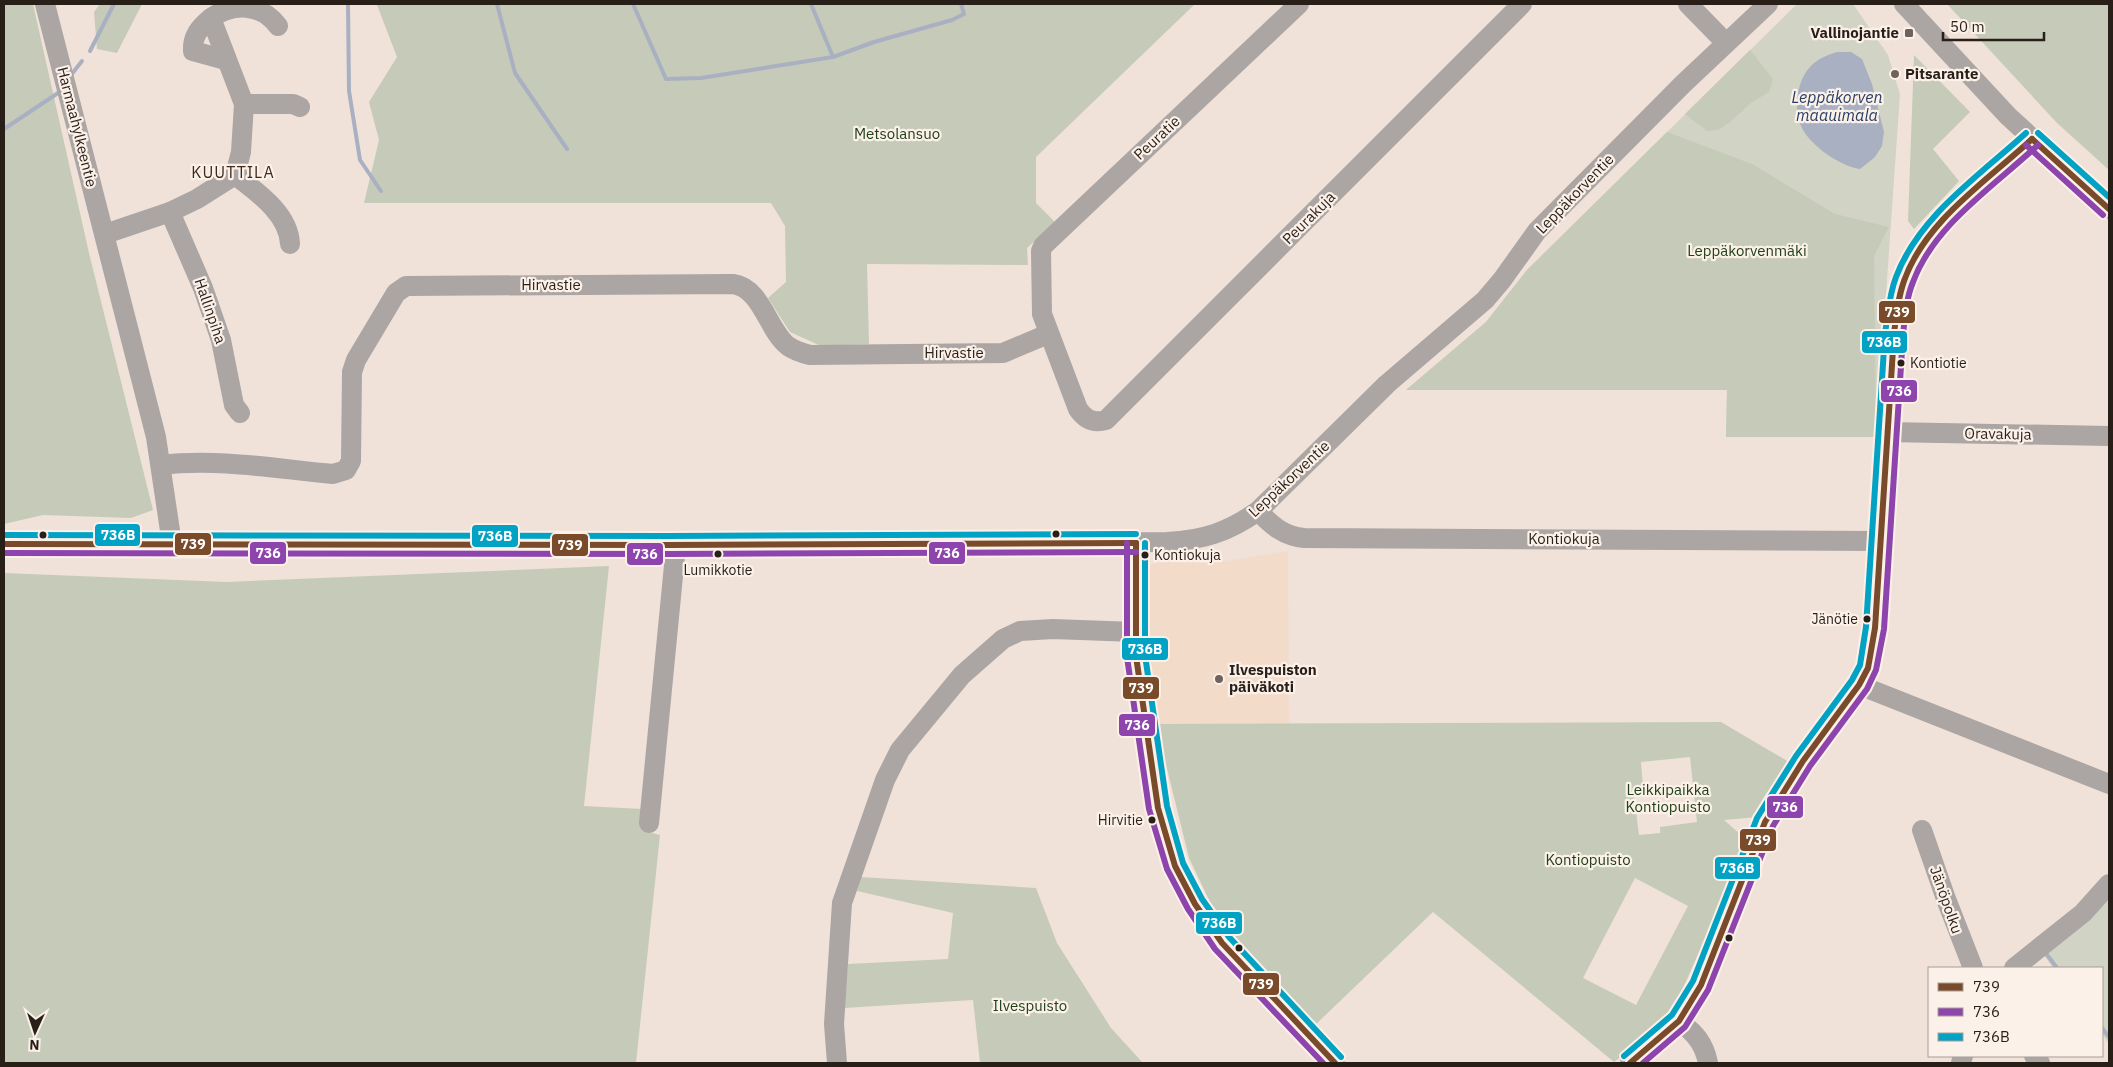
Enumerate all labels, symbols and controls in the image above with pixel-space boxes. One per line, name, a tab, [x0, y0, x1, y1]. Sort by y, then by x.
scale bar	[1943, 10, 2044, 42]
text: 50 m	[1950, 17, 1985, 36]
place label: Vallinojantie	[1810, 23, 1899, 42]
marker: Vallinojantie	[1903, 27, 1915, 39]
place label: Pitsarante	[1905, 64, 1978, 83]
street label: Harmaahylkeentie	[53, 65, 102, 189]
marker: Pitsarante	[1889, 68, 1901, 80]
water label: Leppäkorven maauimala	[1792, 87, 1882, 125]
street label: Peuratie	[1130, 111, 1184, 164]
park label: Metsolansuo	[854, 124, 940, 143]
street label: Leppäkorventie	[1532, 150, 1618, 238]
district label: KUUTTILA	[191, 162, 275, 182]
street label: Peurakuja	[1278, 187, 1339, 248]
park label: Leppäkorvenmäki	[1687, 241, 1807, 260]
street label: Hirvastie	[521, 275, 581, 294]
street label: Hallinpiha	[190, 276, 231, 346]
line badge: 739	[1878, 300, 1916, 324]
text: 739	[1884, 303, 1910, 321]
line badge: 736B	[1861, 330, 1908, 354]
text: 736B	[1867, 333, 1901, 351]
street label: Hirvastie	[924, 343, 984, 362]
place label: Kontiotie	[1910, 354, 1967, 372]
marker: Kontiotie	[1896, 358, 1906, 368]
line badge: 736	[1880, 379, 1918, 403]
text: 736	[1886, 382, 1912, 400]
street label: Oravakuja	[1964, 423, 2032, 444]
street label: Leppäkorventie	[1244, 436, 1333, 521]
line badge: 736B	[94, 523, 141, 547]
line badge: 736B	[471, 524, 519, 548]
text: 736B	[101, 526, 135, 544]
text: 736B	[478, 527, 512, 545]
unlabelled marker	[1051, 529, 1061, 539]
street label: Kontiokuja	[1528, 529, 1600, 548]
unlabelled marker	[38, 530, 48, 540]
line badge: 739	[174, 532, 212, 556]
line badge: 739	[551, 533, 589, 557]
text: 739	[180, 535, 206, 553]
text: 739	[557, 536, 583, 554]
line badge: 736	[249, 541, 287, 565]
line badge: 736	[928, 541, 966, 565]
line badge: 736	[626, 542, 664, 566]
text: 736	[255, 544, 281, 562]
text: 736	[934, 544, 960, 562]
text: 736	[632, 545, 658, 563]
place label: Kontiokuja	[1154, 546, 1221, 564]
marker: Lumikkotie	[713, 549, 723, 559]
marker: Kontiokuja	[1140, 550, 1150, 560]
place label: Lumikkotie	[683, 561, 753, 579]
place label: Jänötie	[1811, 610, 1858, 628]
marker: Jänötie	[1862, 614, 1872, 624]
line badge: 736B	[1121, 637, 1169, 661]
text: 736B	[1128, 640, 1162, 658]
place label: Ilvespuiston päiväkoti	[1229, 660, 1317, 696]
marker: Ilvespuiston päiväkoti	[1213, 673, 1225, 685]
line badge: 739	[1122, 676, 1160, 700]
text: 739	[1128, 679, 1154, 697]
line badge: 736	[1118, 713, 1156, 737]
text: 736	[1124, 716, 1150, 734]
park label: Leikkipaikka Kontiopuisto	[1625, 780, 1711, 816]
line badge: 736	[1766, 795, 1804, 819]
text: 736	[1772, 798, 1798, 816]
place label: Hirvitie	[1098, 811, 1143, 829]
marker: Hirvitie	[1147, 815, 1157, 825]
line badge: 739	[1739, 828, 1777, 852]
text: 739	[1745, 831, 1771, 849]
park label: Kontiopuisto	[1545, 850, 1631, 869]
line badge: 736B	[1714, 856, 1761, 880]
text: 736B	[1720, 859, 1754, 877]
street label: Jänöpolku	[1926, 864, 1967, 936]
line badge: 736B	[1195, 911, 1243, 935]
text: 736B	[1202, 914, 1236, 932]
unlabelled marker	[1724, 933, 1734, 943]
unlabelled marker	[1234, 943, 1244, 953]
legend	[1928, 967, 2103, 1057]
line badge: 739	[1242, 972, 1280, 996]
text: 739	[1248, 975, 1274, 993]
text: 739	[1973, 977, 2000, 996]
park label: Ilvespuisto	[993, 996, 1067, 1015]
text: 736	[1973, 1002, 2000, 1021]
north arrow	[10, 1007, 60, 1057]
text: 736B	[1973, 1027, 2010, 1046]
text: N	[29, 1036, 40, 1054]

